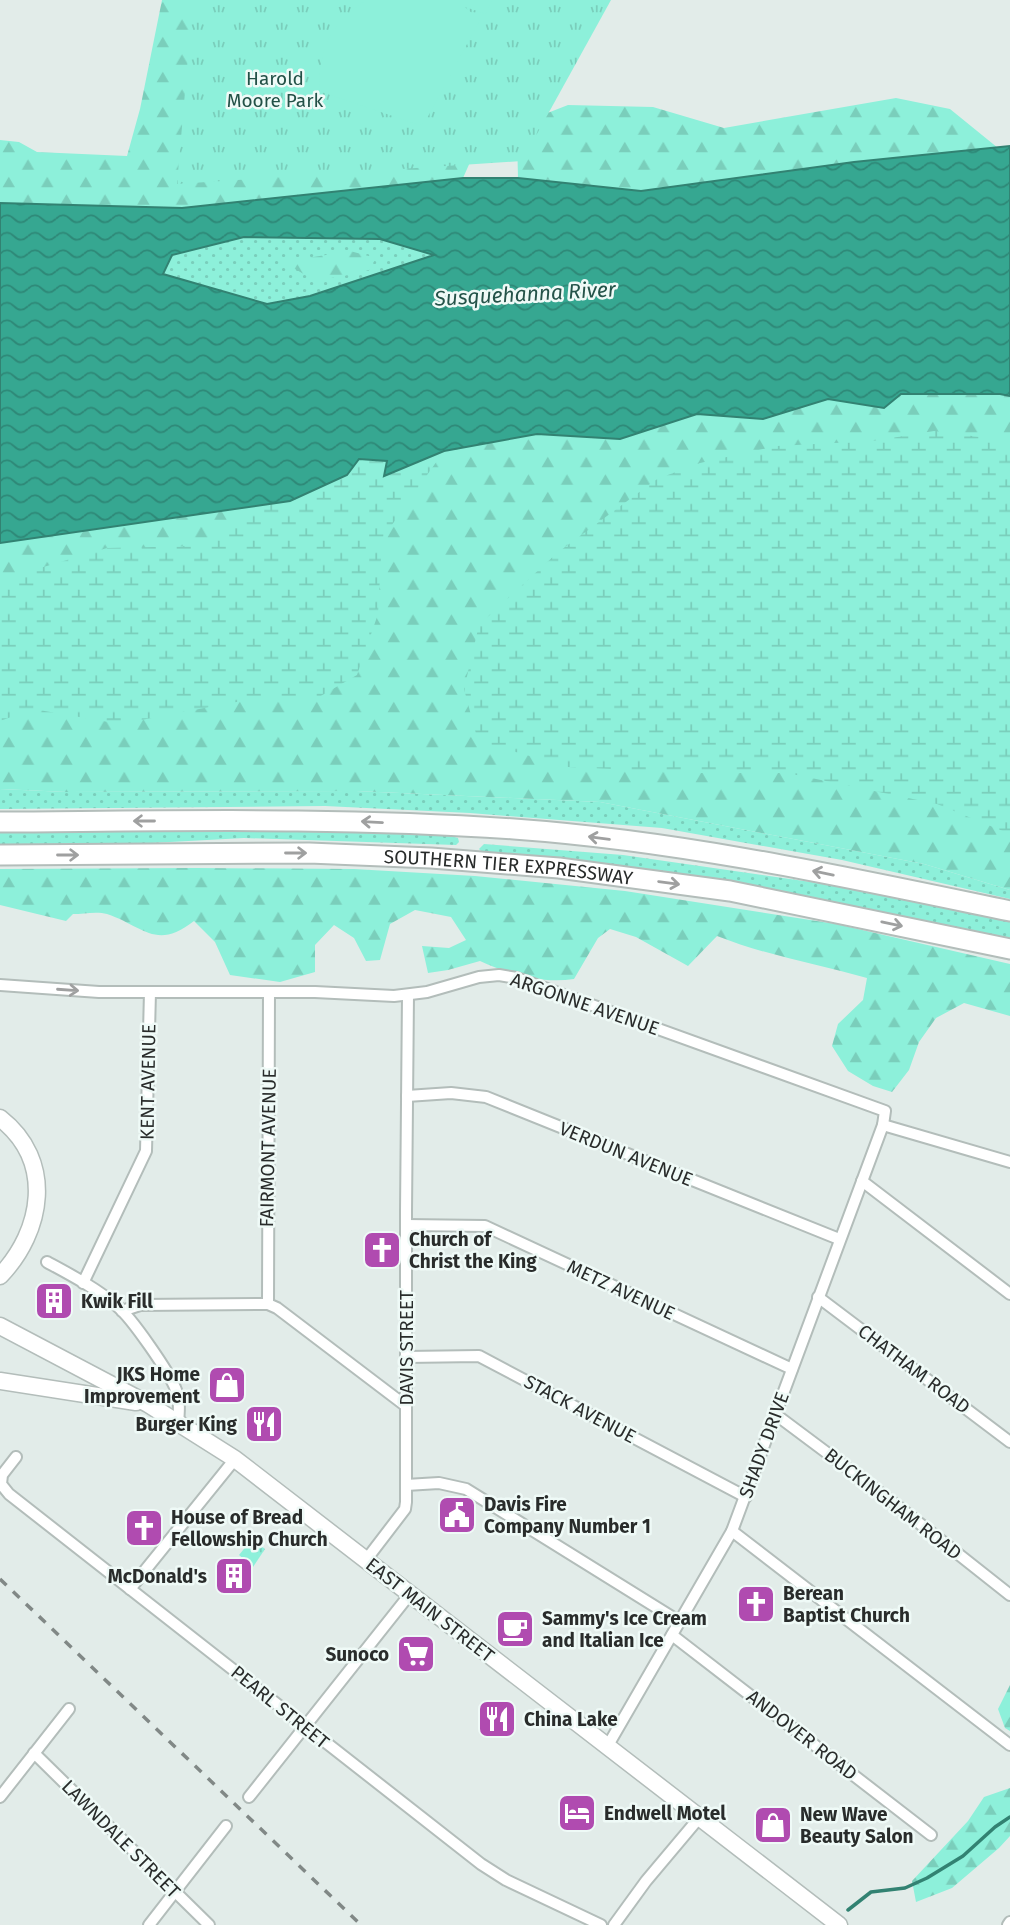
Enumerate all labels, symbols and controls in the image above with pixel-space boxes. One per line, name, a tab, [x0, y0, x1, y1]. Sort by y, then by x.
park label: Harold Moore Park	[227, 67, 324, 112]
water label: Susquehanna River	[433, 276, 617, 312]
one-way arrow	[133, 814, 156, 828]
one-way arrow	[360, 815, 383, 828]
one-way arrow	[588, 831, 610, 844]
street label: SOUTHERN TIER EXPRESSWAY	[383, 845, 635, 889]
one-way arrow	[284, 846, 307, 860]
one-way arrow	[56, 848, 79, 862]
one-way arrow	[812, 865, 835, 879]
one-way arrow	[657, 876, 680, 889]
one-way arrow	[880, 917, 903, 931]
street label: ARGONNE AVENUE	[508, 968, 662, 1040]
one-way arrow	[56, 984, 79, 997]
street label: KENT AVENUE	[135, 1024, 161, 1140]
street label: FAIRMONT AVENUE	[255, 1068, 281, 1228]
street label: VERDUN AVENUE	[556, 1117, 696, 1191]
place label: Church of Christ the King	[409, 1228, 537, 1273]
church icon: Church of Christ the King	[361, 1229, 403, 1271]
street label: METZ AVENUE	[563, 1255, 679, 1325]
building icon: Kwik Fill	[33, 1280, 75, 1322]
place label: Kwik Fill	[81, 1290, 153, 1313]
street label: DAVIS STREET	[395, 1290, 418, 1406]
street label: CHATHAM ROAD	[853, 1319, 975, 1419]
place label: JKS Home Improvement	[84, 1363, 201, 1408]
shop icon: JKS Home Improvement	[206, 1364, 248, 1406]
street label: STACK AVENUE	[520, 1370, 640, 1448]
street label: SHADY DRIVE	[734, 1389, 794, 1501]
restaurant icon: Burger King	[243, 1403, 285, 1445]
place label: Burger King	[136, 1413, 238, 1436]
street label: BUCKINGHAM ROAD	[820, 1443, 966, 1565]
place label: Davis Fire Company Number 1	[484, 1493, 651, 1538]
public building icon: Davis Fire Company Number 1	[436, 1494, 478, 1536]
place label: House of Bread Fellowship Church	[171, 1506, 328, 1551]
church icon: House of Bread Fellowship Church	[123, 1507, 165, 1549]
street label: EAST MAIN STREET	[361, 1553, 499, 1667]
building icon: McDonald's	[213, 1555, 255, 1597]
place label: McDonald's	[108, 1565, 207, 1588]
place label: Berean Baptist Church	[783, 1582, 910, 1627]
church icon: Berean Baptist Church	[735, 1583, 777, 1625]
place label: Sammy's Ice Cream and Italian Ice	[542, 1607, 707, 1652]
cafe icon: Sammy's Ice Cream and Italian Ice	[494, 1608, 536, 1650]
supermarket icon: Sunoco	[395, 1633, 437, 1675]
place label: Sunoco	[325, 1643, 389, 1666]
street label: PEARL STREET	[226, 1660, 334, 1754]
street label: ANDOVER ROAD	[742, 1685, 862, 1785]
restaurant icon: China Lake	[476, 1698, 518, 1740]
place label: China Lake	[524, 1708, 618, 1731]
street label: LAWNDALE STREET	[57, 1775, 185, 1903]
hotel icon: Endwell Motel	[556, 1792, 598, 1834]
place label: Endwell Motel	[604, 1802, 726, 1825]
place label: New Wave Beauty Salon	[800, 1803, 914, 1848]
shop icon: New Wave Beauty Salon	[752, 1804, 794, 1846]

